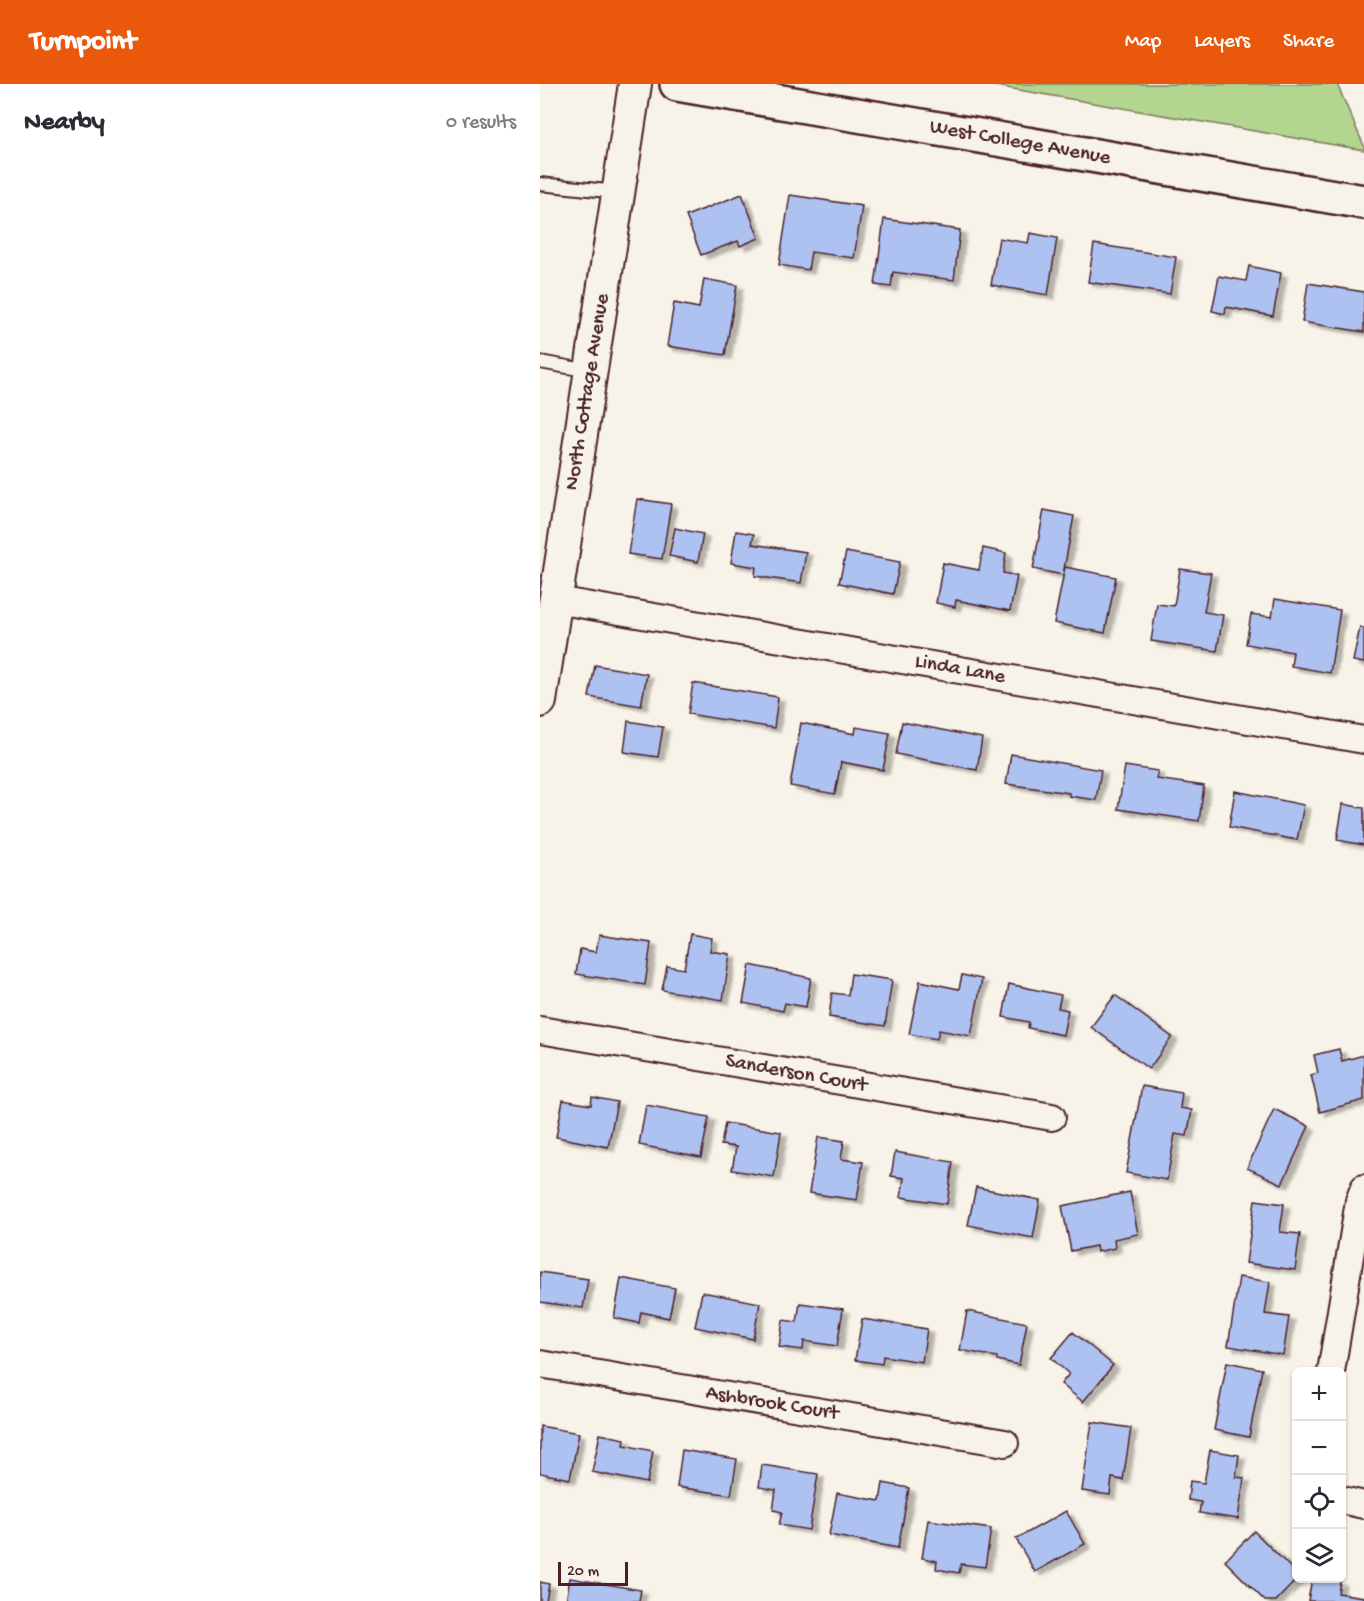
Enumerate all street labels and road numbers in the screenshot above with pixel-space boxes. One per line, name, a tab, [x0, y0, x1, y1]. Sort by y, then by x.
street label: West College Avenue	[928, 115, 1114, 171]
street label: North Cottage Avenue	[560, 291, 616, 492]
street label: Linda Lane	[913, 650, 1008, 690]
street label: Sanderson Court	[723, 1049, 871, 1099]
street label: Ashbrook Court	[704, 1381, 843, 1427]

